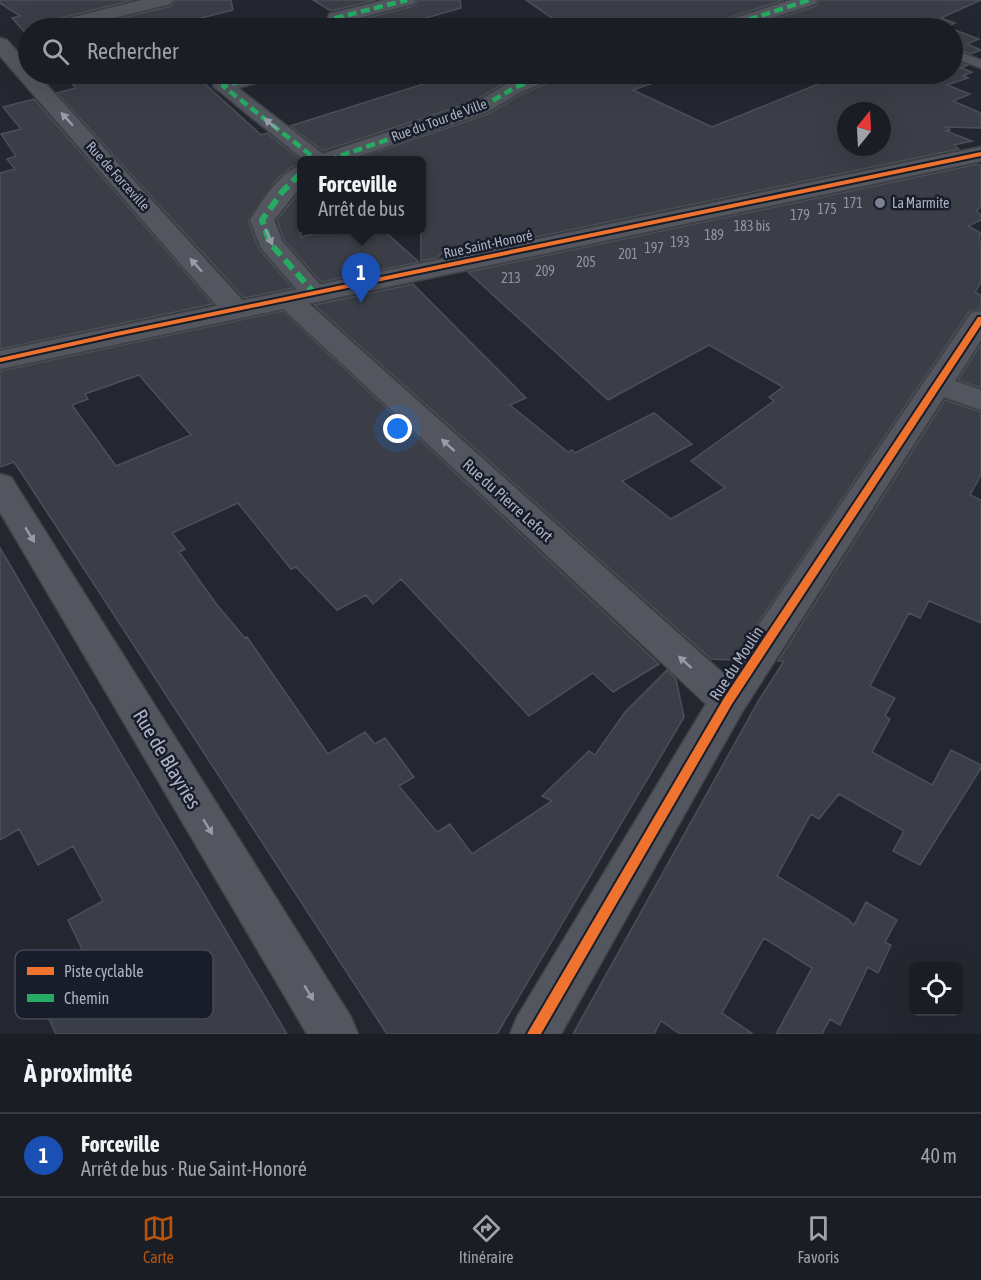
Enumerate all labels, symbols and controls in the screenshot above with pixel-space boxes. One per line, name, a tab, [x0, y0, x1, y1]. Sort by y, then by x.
search box	[18, 18, 963, 84]
icon: search	[39, 35, 72, 68]
text: Rechercher	[87, 38, 178, 64]
street label: Rue du Tour de Ville	[389, 95, 489, 145]
north arrow	[837, 102, 891, 156]
one-way arrow	[60, 112, 74, 127]
one-way arrow	[264, 118, 279, 131]
street label: Rue de Forceville	[83, 138, 153, 214]
popup	[297, 156, 426, 234]
text: Forceville	[318, 171, 397, 197]
house number: 171	[843, 195, 863, 211]
place label: La Marmite	[892, 195, 949, 211]
marker: La Marmite	[873, 196, 887, 210]
text: Arrêt de bus	[318, 197, 405, 220]
house number: 175	[817, 201, 837, 217]
house number: 179	[790, 207, 810, 223]
house number: 183 bis	[734, 218, 770, 234]
street label: Rue Saint-Honoré	[442, 227, 534, 261]
house number: 189	[704, 227, 724, 243]
one-way arrow	[264, 228, 274, 246]
house number: 193	[670, 234, 690, 250]
house number: 197	[644, 240, 664, 256]
house number: 201	[618, 246, 638, 262]
pin: 1	[342, 254, 380, 303]
house number: 205	[576, 254, 596, 270]
one-way arrow	[190, 258, 203, 273]
house number: 209	[535, 263, 555, 279]
house number: 213	[501, 270, 521, 286]
your location	[383, 414, 412, 443]
one-way arrow	[441, 439, 456, 452]
street label: Rue du Pierre Lefort	[459, 455, 557, 545]
one-way arrow	[25, 527, 36, 543]
street label: Rue du Moulin	[705, 623, 767, 703]
one-way arrow	[677, 655, 692, 669]
street label: Rue de Blayries	[129, 705, 206, 813]
one-way arrow	[203, 819, 214, 835]
legend	[15, 950, 213, 1019]
text: Piste cyclable	[64, 962, 144, 981]
map controls	[909, 962, 963, 1016]
button: locate	[909, 962, 963, 1016]
one-way arrow	[304, 985, 315, 1001]
text: Chemin	[64, 989, 109, 1007]
text: À proximité	[24, 1058, 132, 1088]
text: Forceville	[81, 1131, 160, 1157]
text: 1	[39, 1144, 48, 1167]
text: 40 m	[921, 1144, 957, 1167]
text: Arrêt de bus · Rue Saint-Honoré	[81, 1157, 307, 1180]
tab: Carte	[142, 1212, 175, 1266]
tab: Itinéraire	[459, 1212, 514, 1266]
tab: Favoris	[797, 1212, 839, 1266]

